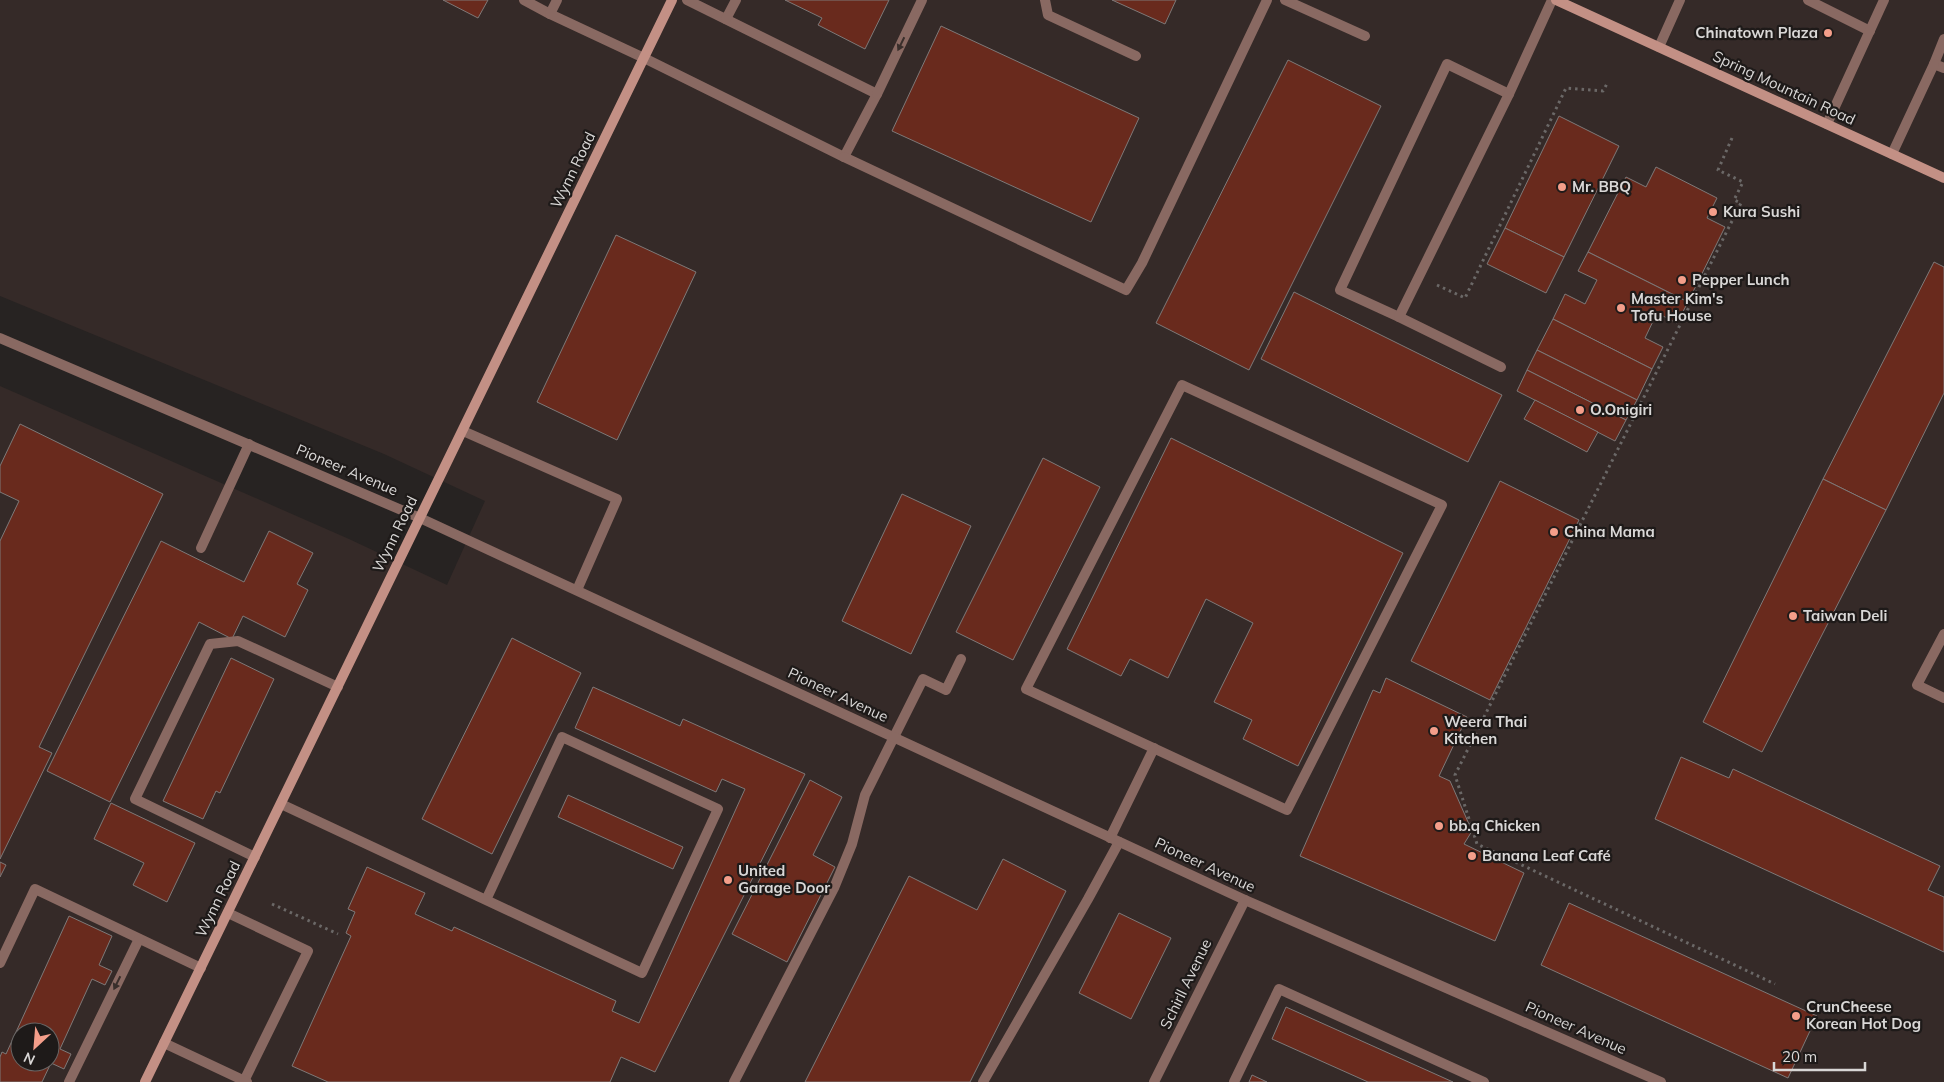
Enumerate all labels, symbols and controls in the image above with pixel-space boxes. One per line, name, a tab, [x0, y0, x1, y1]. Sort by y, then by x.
place label: Chinatown Plaza	[1695, 23, 1818, 42]
marker: Chinatown Plaza	[1822, 27, 1834, 39]
one-way arrow	[897, 37, 905, 51]
street label: Spring Mountain Road	[1710, 46, 1859, 129]
street label: Wynn Road	[546, 129, 599, 211]
place label: Mr. BBQ	[1572, 177, 1631, 196]
marker: Mr. BBQ	[1556, 181, 1568, 193]
place label: Kura Sushi	[1723, 202, 1800, 221]
marker: Kura Sushi	[1707, 206, 1719, 218]
place label: Pepper Lunch	[1692, 270, 1790, 289]
marker: Pepper Lunch	[1676, 274, 1688, 286]
place label: Master Kim's Tofu House	[1631, 289, 1723, 325]
marker: Master Kim's Tofu House	[1615, 302, 1627, 314]
place label: O.Onigiri	[1590, 400, 1652, 419]
marker: O.Onigiri	[1574, 404, 1586, 416]
street label: Pioneer Avenue	[293, 440, 401, 500]
street label: Wynn Road	[368, 493, 421, 575]
place label: China Mama	[1564, 522, 1655, 541]
marker: China Mama	[1548, 526, 1560, 538]
place label: Taiwan Deli	[1803, 606, 1887, 625]
marker: Taiwan Deli	[1787, 610, 1799, 622]
street label: Pioneer Avenue	[785, 663, 891, 726]
place label: Weera Thai Kitchen	[1444, 712, 1527, 748]
marker: Weera Thai Kitchen	[1428, 725, 1440, 737]
place label: bb.q Chicken	[1449, 816, 1540, 835]
marker: bb.q Chicken	[1433, 820, 1445, 832]
street label: Pioneer Avenue	[1152, 833, 1258, 896]
place label: Banana Leaf Café	[1482, 846, 1611, 865]
marker: Banana Leaf Café	[1466, 850, 1478, 862]
street label: Wynn Road	[191, 858, 244, 940]
place label: United Garage Door	[738, 861, 830, 897]
marker: United Garage Door	[722, 874, 734, 886]
street label: Schirll Avenue	[1156, 936, 1216, 1032]
one-way arrow	[113, 975, 122, 990]
street label: Pioneer Avenue	[1523, 997, 1630, 1058]
place label: CrunCheese Korean Hot Dog	[1806, 997, 1921, 1033]
marker: CrunCheese Korean Hot Dog	[1790, 1010, 1802, 1022]
north arrow	[10, 1022, 60, 1072]
scale bar	[1774, 1040, 1865, 1072]
text: 20 m	[1782, 1047, 1817, 1066]
text: N	[21, 1048, 38, 1069]

